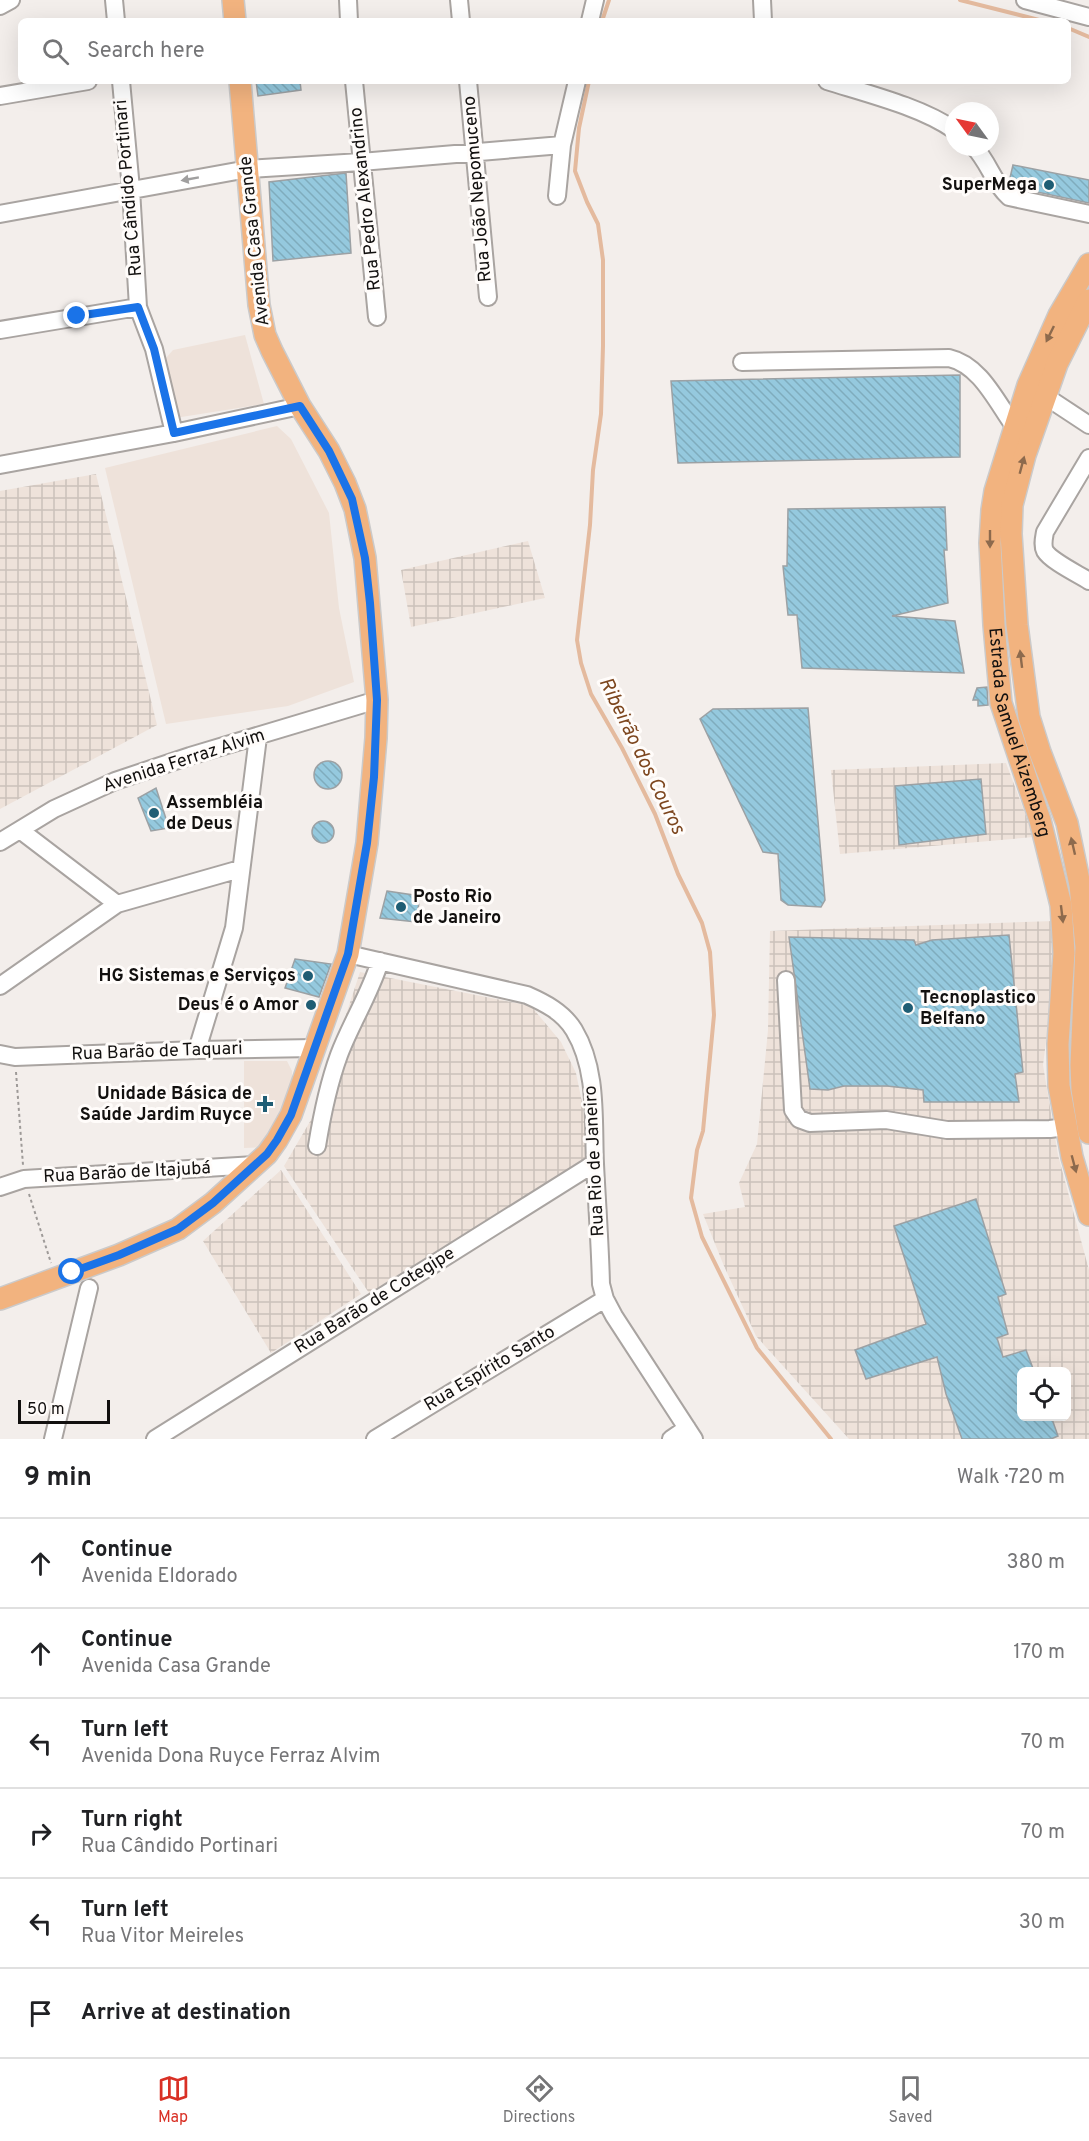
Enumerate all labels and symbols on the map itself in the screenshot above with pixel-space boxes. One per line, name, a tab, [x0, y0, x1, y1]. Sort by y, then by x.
street label: Rua João Nepomuceno	[458, 95, 498, 283]
street label: Rua Cândido Portinari	[110, 99, 148, 277]
north arrow	[945, 102, 999, 156]
street label: Rua Pedro Alexandrino	[345, 106, 387, 292]
street label: Avenida Casa Grande	[235, 155, 275, 327]
one-way arrow	[181, 174, 200, 183]
place label: SuperMega	[942, 174, 1037, 197]
marker: SuperMega	[1042, 178, 1056, 192]
route end	[63, 302, 89, 328]
one-way arrow	[1046, 325, 1055, 342]
one-way arrow	[1018, 456, 1027, 474]
one-way arrow	[985, 530, 995, 549]
street label: Estrada Samuel Aizemberg	[983, 627, 1055, 840]
one-way arrow	[1016, 649, 1026, 668]
water label: Ribeirão dos Couros	[592, 673, 691, 840]
street label: Avenida Ferraz Alvim	[100, 724, 268, 798]
place label: Assembléia de Deus	[166, 792, 263, 836]
marker: Assembléia de Deus	[147, 806, 161, 820]
one-way arrow	[1068, 837, 1078, 855]
place label: Posto Rio de Janeiro	[413, 886, 501, 930]
marker: Posto Rio de Janeiro	[394, 900, 408, 914]
one-way arrow	[1057, 905, 1067, 924]
place label: HG Sistemas e Serviços	[99, 965, 296, 988]
marker: HG Sistemas e Serviços	[301, 969, 315, 983]
place label: Tecnoplastico Belfano	[920, 987, 1036, 1031]
place label: Deus é o Amor	[178, 994, 299, 1017]
marker: Deus é o Amor	[304, 998, 318, 1012]
marker: Tecnoplastico Belfano	[901, 1001, 915, 1015]
street label: Rua Barão de Taquari	[71, 1038, 243, 1066]
place label: Unidade Básica de Saúde Jardim Ruyce	[80, 1083, 252, 1127]
street label: Rua Rio de Janeiro	[580, 1085, 610, 1237]
marker: Unidade Básica de Saúde Jardim Ruyce	[256, 1095, 274, 1113]
one-way arrow	[1070, 1155, 1080, 1173]
street label: Rua Barão de Itajubá	[43, 1157, 211, 1189]
street label: Rua Barão de Cotegipe	[291, 1242, 459, 1360]
route start	[58, 1258, 84, 1284]
street label: Rua Espírito Santo	[420, 1321, 560, 1417]
scale bar	[18, 1397, 110, 1424]

